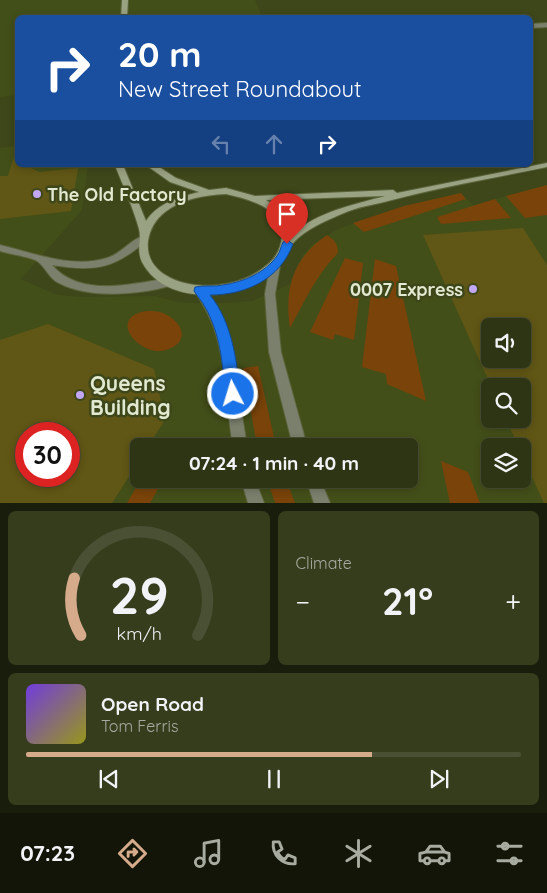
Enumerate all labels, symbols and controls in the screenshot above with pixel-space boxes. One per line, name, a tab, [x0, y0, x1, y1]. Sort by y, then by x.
text: 20 m	[118, 32, 201, 76]
icon: right	[35, 35, 100, 100]
text: New Street Roundabout	[118, 75, 362, 103]
icon: left	[207, 130, 235, 158]
icon: ahead	[260, 130, 288, 158]
icon: right	[313, 130, 341, 158]
place label: The Old Factory	[47, 183, 186, 206]
marker: The Old Factory	[31, 188, 43, 200]
pin	[266, 193, 308, 244]
icon: arrive	[273, 200, 301, 228]
place label: 0007 Express	[350, 278, 463, 301]
marker: 0007 Express	[467, 283, 479, 295]
map controls	[481, 318, 531, 488]
button: sound	[481, 318, 531, 368]
position arrow	[206, 367, 258, 419]
place label: Queens Building	[90, 370, 171, 420]
button: search	[481, 378, 531, 428]
marker: Queens Building	[74, 389, 86, 401]
speed limit sign: 30	[15, 422, 80, 487]
button: layers	[481, 438, 531, 488]
text: 07:24 · 1 min · 40 m	[189, 451, 359, 475]
text: Climate	[296, 553, 352, 573]
text: 29	[109, 562, 168, 627]
text: 21°	[382, 577, 433, 625]
text: −	[296, 584, 310, 619]
text: +	[505, 584, 521, 619]
text: km/h	[116, 622, 161, 644]
text: Open Road	[101, 692, 204, 716]
text: Tom Ferris	[101, 716, 178, 736]
icon: previous	[95, 765, 123, 793]
icon: pause	[260, 765, 288, 793]
icon: next	[425, 765, 453, 793]
icon: directions	[115, 836, 150, 871]
icon: music	[191, 836, 226, 871]
icon: phone	[266, 836, 301, 871]
icon: climate	[341, 836, 376, 871]
icon: car	[417, 836, 452, 871]
icon: filters	[492, 836, 527, 871]
text: 07:23	[20, 839, 75, 867]

